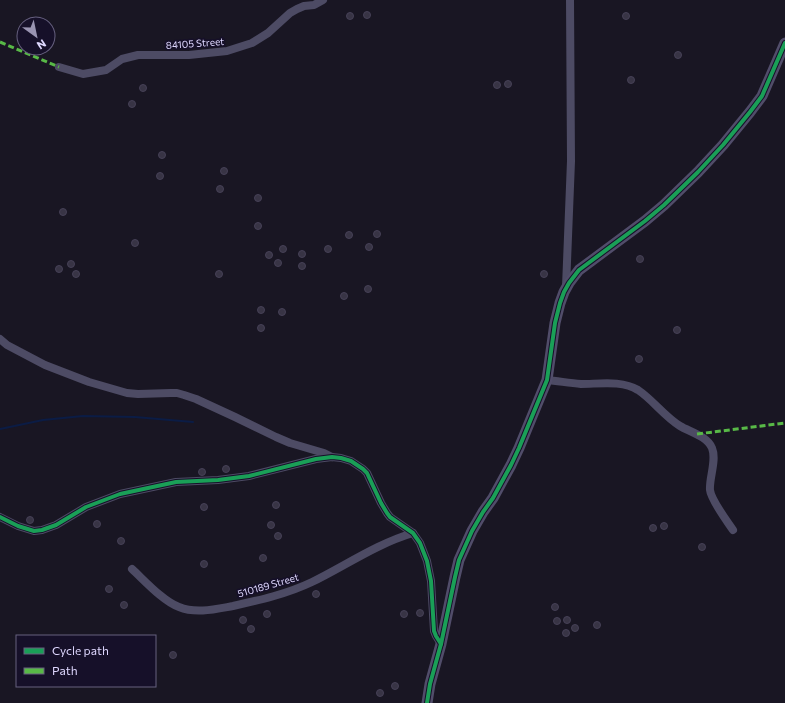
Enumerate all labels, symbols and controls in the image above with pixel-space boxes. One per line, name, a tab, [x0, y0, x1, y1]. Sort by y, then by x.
north arrow	[16, 16, 56, 56]
street label: 84105 Street	[165, 35, 225, 51]
text: N	[35, 37, 49, 53]
street label: 510189 Street	[236, 571, 300, 599]
legend	[16, 635, 156, 687]
text: Cycle path	[52, 643, 109, 657]
text: Path	[52, 663, 78, 677]

